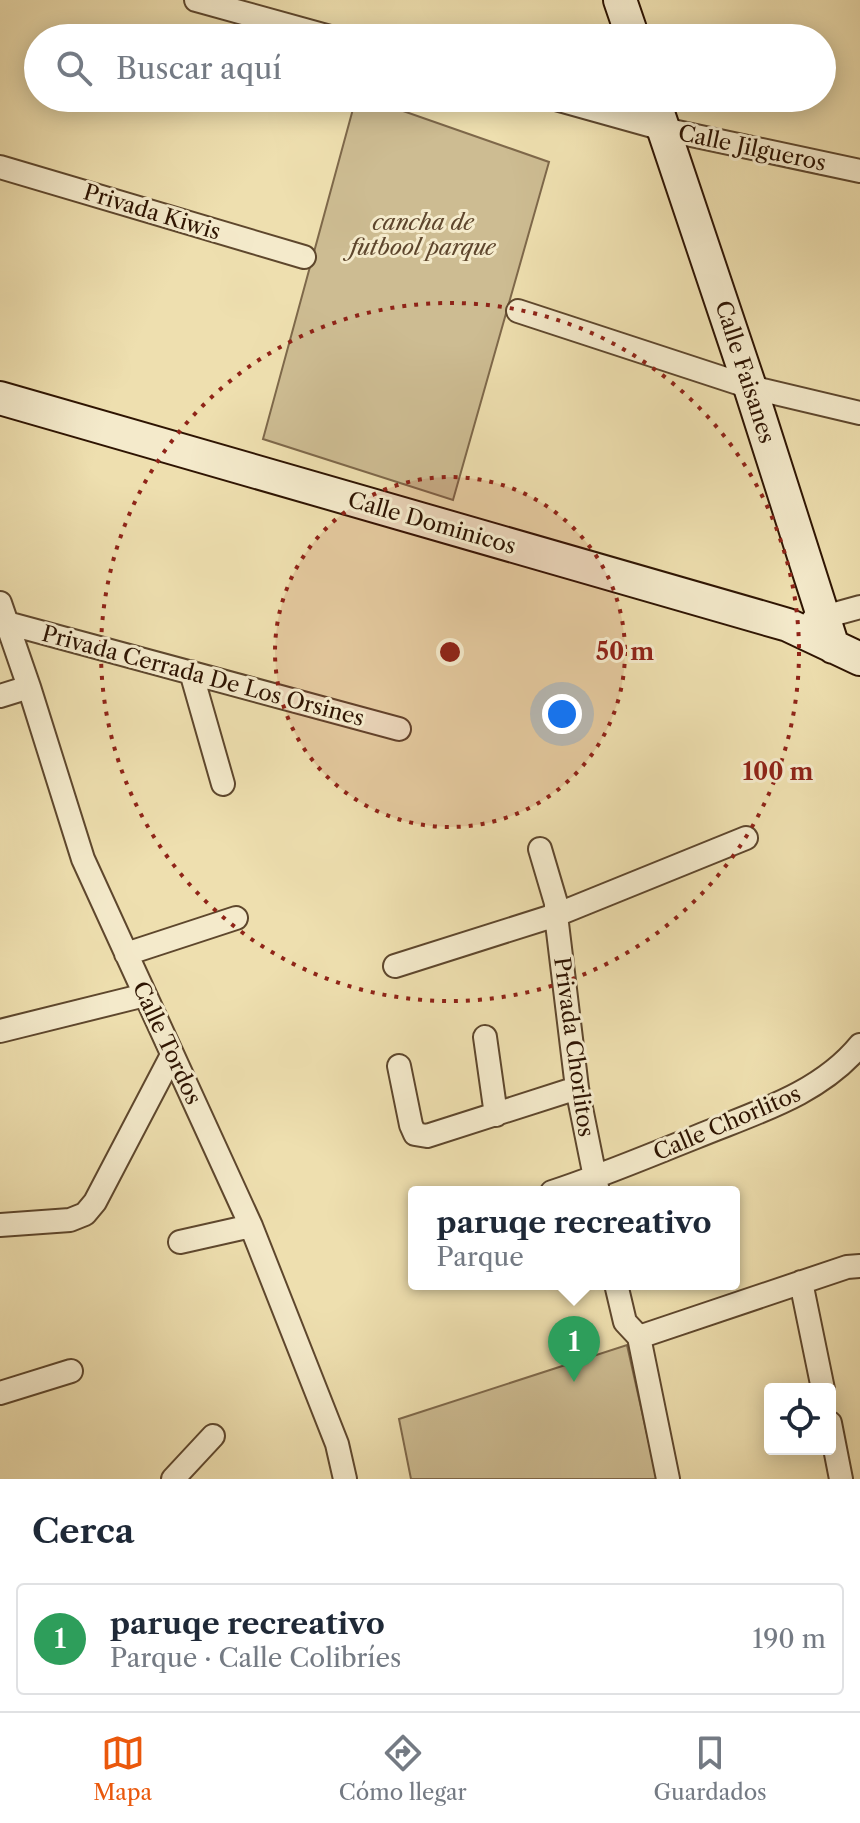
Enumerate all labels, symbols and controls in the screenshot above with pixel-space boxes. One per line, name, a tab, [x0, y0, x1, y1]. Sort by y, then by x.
search box	[24, 24, 836, 112]
icon: search	[52, 46, 96, 90]
text: Buscar aquí	[116, 50, 282, 87]
street label: Calle Jilgueros	[676, 119, 828, 177]
street label: Privada Kiwis	[80, 178, 224, 246]
park label: cancha de futbool parque	[342, 209, 497, 261]
street label: Calle Faisanes	[709, 297, 781, 447]
street label: Calle Dominicos	[345, 486, 519, 560]
street label: Privada Cerrada De Los Orsines	[39, 620, 367, 732]
text: 50 m	[596, 637, 654, 666]
centre of rings	[436, 638, 464, 666]
your location	[542, 694, 582, 734]
text: 100 m	[742, 757, 814, 786]
street label: Privada Chorlitos	[548, 955, 600, 1139]
street label: Calle Tordos	[127, 977, 207, 1109]
street label: Calle Chorlitos	[649, 1080, 805, 1166]
popup	[408, 1186, 740, 1290]
text: paruqe recreativo	[437, 1204, 711, 1241]
text: Parque	[437, 1241, 524, 1273]
pin: 1	[548, 1316, 600, 1382]
map controls	[764, 1383, 836, 1455]
button: locate	[764, 1383, 836, 1455]
text: Cerca	[32, 1510, 134, 1552]
text: paruqe recreativo	[110, 1605, 385, 1642]
text: 1	[54, 1623, 66, 1655]
text: 190 m	[752, 1623, 826, 1655]
text: Parque · Calle Colibríes	[110, 1642, 401, 1674]
tab: Mapa	[93, 1731, 152, 1806]
tab: Cómo llegar	[339, 1731, 467, 1806]
tab: Guardados	[653, 1731, 767, 1806]

